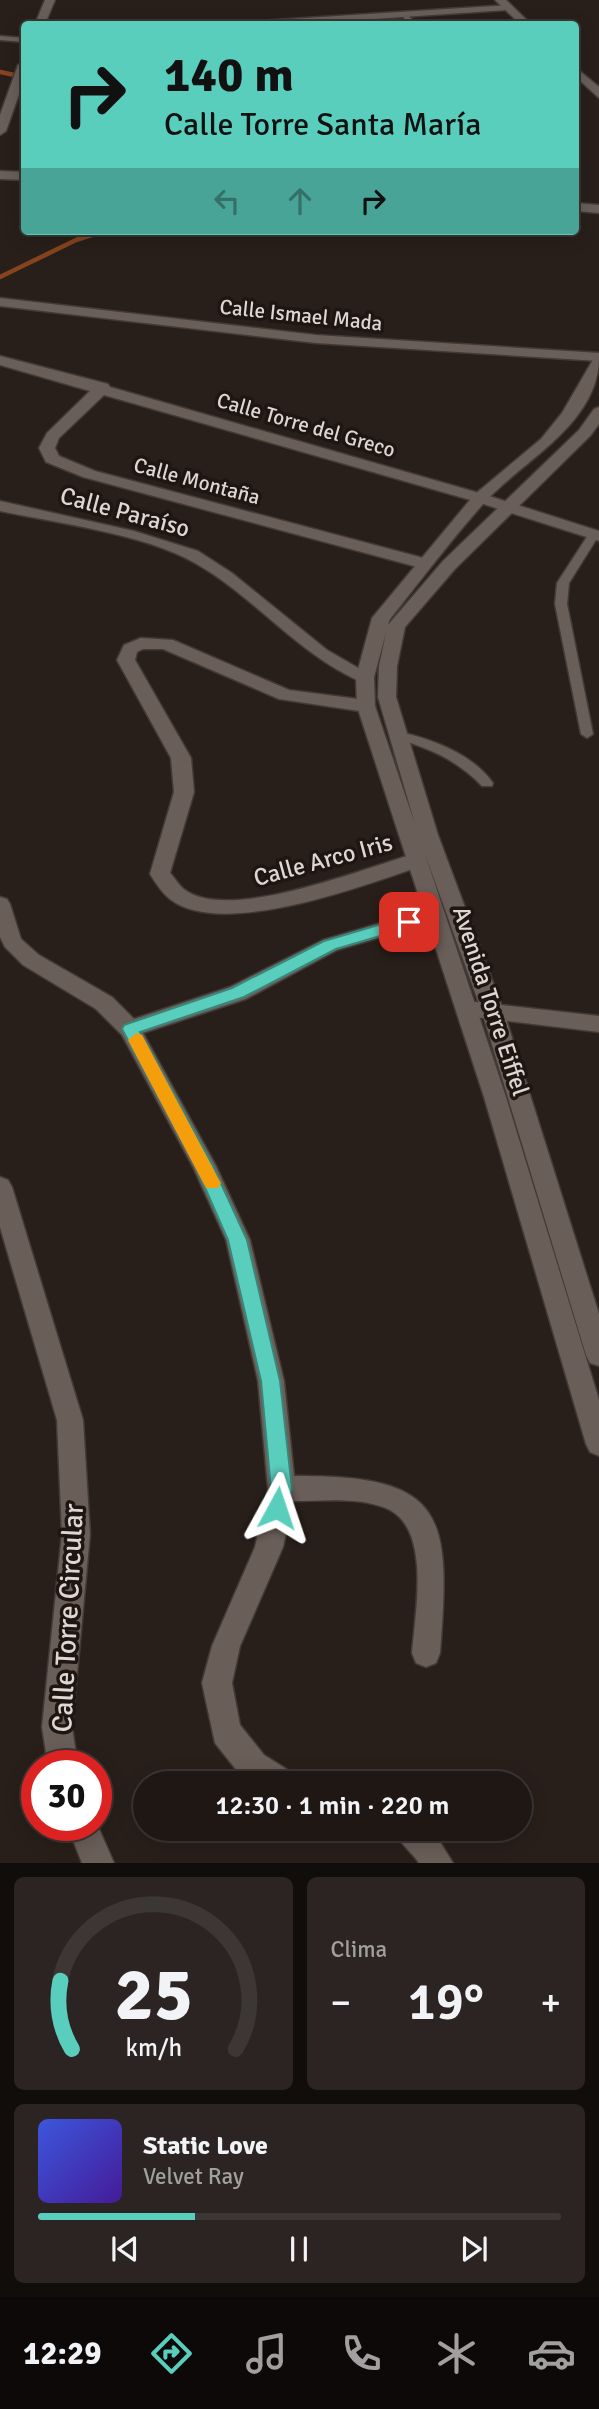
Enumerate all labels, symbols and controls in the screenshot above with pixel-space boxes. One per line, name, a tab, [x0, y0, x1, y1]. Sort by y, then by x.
text: 140 m	[164, 45, 294, 105]
icon: right	[49, 49, 140, 140]
text: Calle Torre Santa María	[164, 105, 481, 144]
icon: left	[208, 182, 246, 220]
icon: ahead	[281, 182, 319, 220]
icon: right	[354, 182, 392, 220]
street label: Calle Ismael Mada	[218, 294, 384, 336]
street label: Calle Torre del Greco	[214, 387, 398, 463]
street label: Calle Montaña	[131, 452, 263, 510]
street label: Calle Paraíso	[57, 480, 193, 544]
street label: Calle Arco Iris	[250, 827, 396, 893]
pin	[379, 892, 439, 952]
street label: Avenida Torre Eiffel	[446, 902, 536, 1100]
icon: arrive	[390, 903, 428, 941]
position arrow	[240, 1471, 314, 1545]
street label: Calle Torre Circular	[45, 1502, 91, 1733]
speed limit sign: 30	[21, 1750, 112, 1841]
text: 12:30 · 1 min · 220 m	[216, 1790, 449, 1822]
text: Clima	[331, 1935, 387, 1964]
text: 25	[114, 1952, 193, 2041]
text: 19°	[408, 1970, 484, 2034]
text: −	[331, 1979, 351, 2026]
text: +	[540, 1979, 561, 2026]
text: km/h	[125, 2032, 182, 2063]
text: Static Love	[143, 2130, 268, 2162]
text: Velvet Ray	[143, 2162, 244, 2191]
icon: previous	[106, 2230, 144, 2268]
icon: pause	[280, 2230, 318, 2268]
icon: next	[455, 2230, 493, 2268]
icon: directions	[147, 2329, 196, 2378]
icon: music	[242, 2329, 291, 2378]
icon: phone	[337, 2329, 386, 2378]
icon: climate	[432, 2329, 481, 2378]
icon: car	[527, 2329, 576, 2378]
text: 12:29	[23, 2334, 102, 2373]

